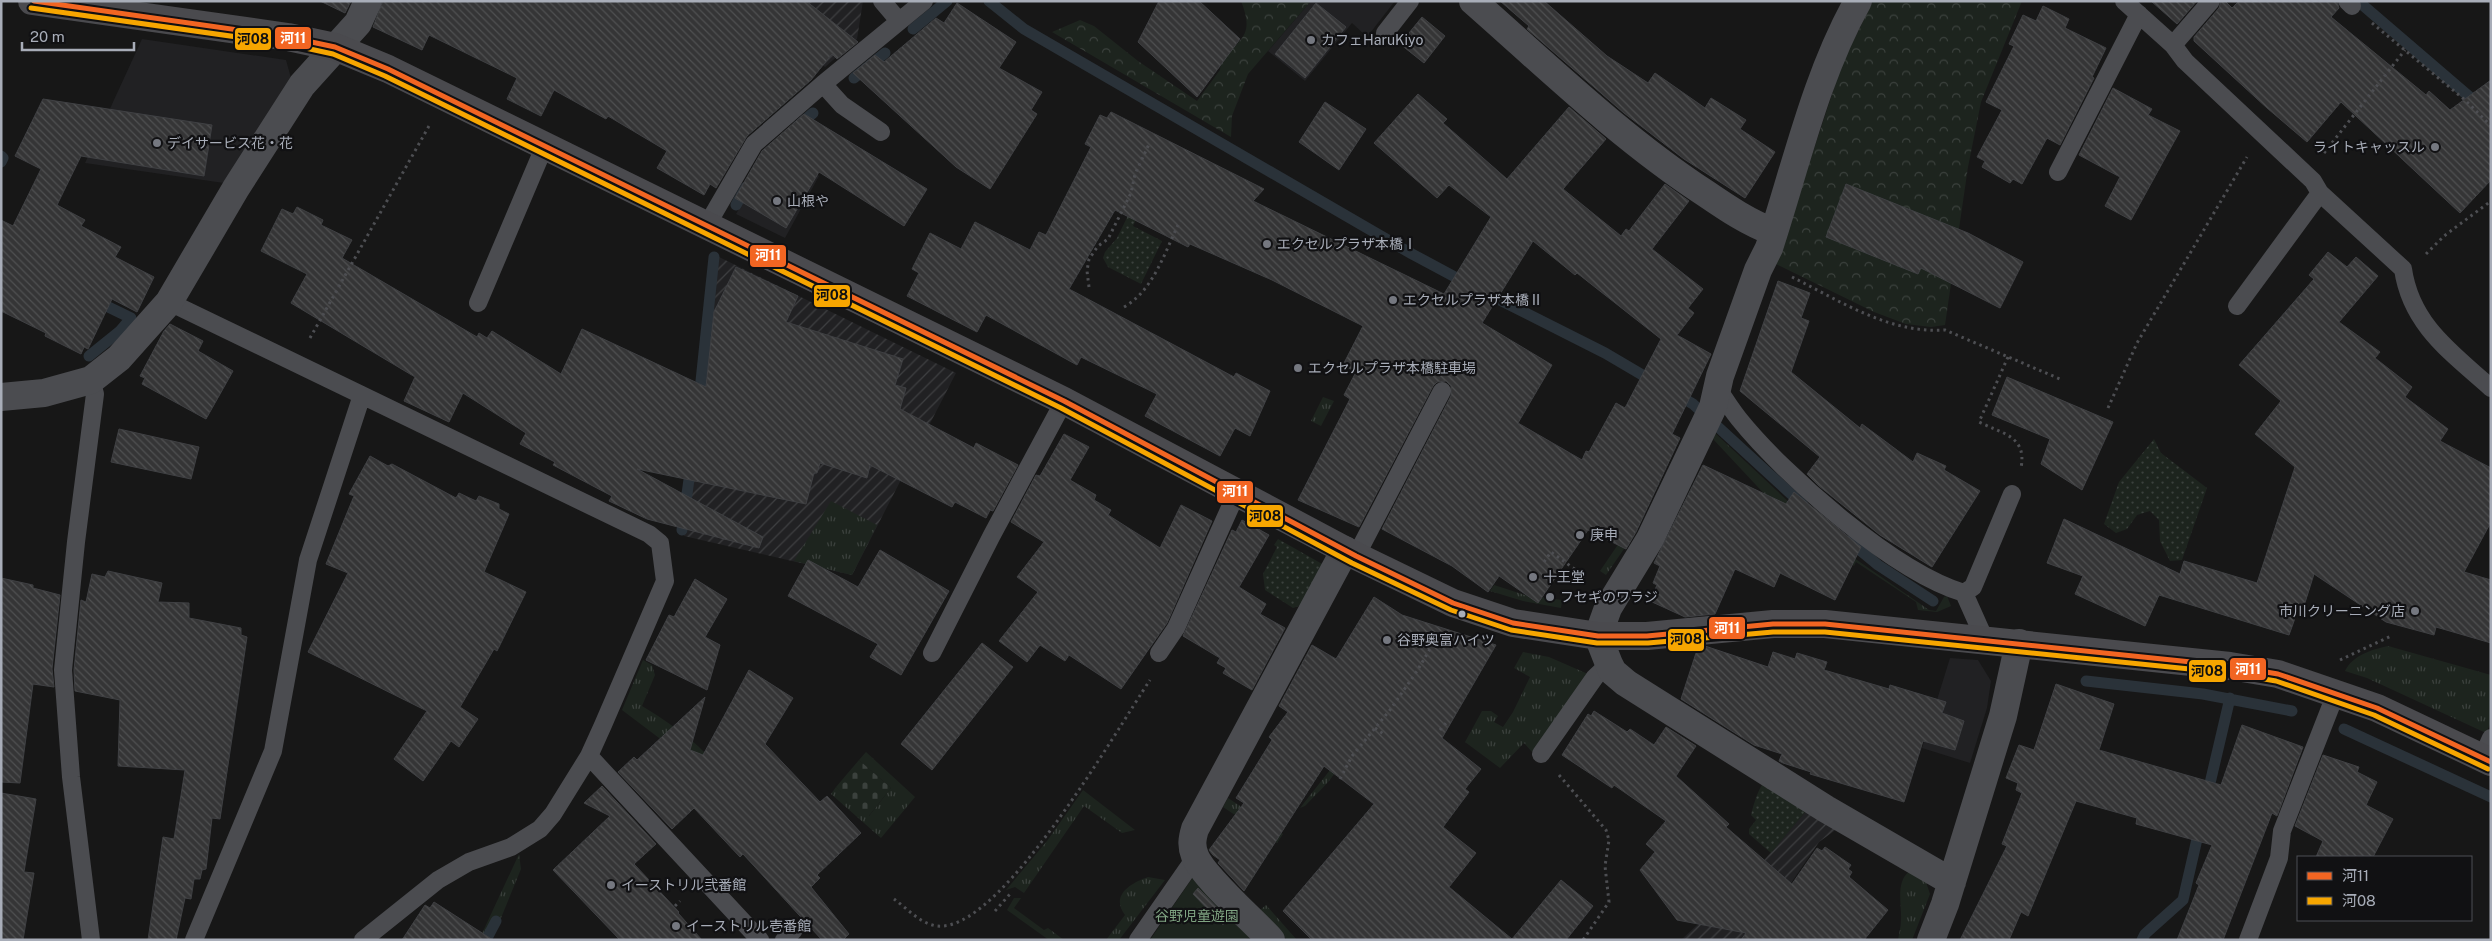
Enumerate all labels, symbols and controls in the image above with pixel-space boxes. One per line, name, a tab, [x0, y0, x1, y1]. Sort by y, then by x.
scale bar	[22, 20, 135, 52]
line badge: 河11	[274, 26, 312, 50]
line badge: 河08	[234, 27, 272, 51]
text: 20 m	[30, 28, 65, 45]
text: 河11	[280, 30, 306, 46]
text: 河08	[237, 31, 269, 47]
place label: カフェHaruKiyo	[1321, 32, 1423, 48]
marker: カフェHaruKiyo	[1305, 34, 1317, 46]
place label: デイサービス花・花	[167, 135, 293, 151]
marker: デイサービス花・花	[151, 137, 163, 149]
place label: ライトキャッスル	[2313, 139, 2425, 155]
marker: ライトキャッスル	[2429, 141, 2441, 153]
place label: 山根や	[787, 193, 829, 209]
marker: 山根や	[771, 195, 783, 207]
place label: エクセルプラザ本橋Ⅰ	[1277, 236, 1417, 252]
marker: エクセルプラザ本橋Ⅰ	[1261, 238, 1273, 250]
line badge: 河11	[749, 244, 787, 268]
text: 河11	[755, 247, 781, 263]
line badge: 河08	[813, 284, 851, 308]
text: 河08	[816, 287, 848, 303]
place label: エクセルプラザ本橋Ⅱ	[1403, 292, 1543, 308]
marker: エクセルプラザ本橋Ⅱ	[1387, 294, 1399, 306]
place label: エクセルプラザ本橋駐車場	[1308, 360, 1476, 376]
marker: エクセルプラザ本橋駐車場	[1292, 362, 1304, 374]
line badge: 河11	[1216, 480, 1254, 504]
text: 河11	[1222, 483, 1248, 499]
line badge: 河08	[1246, 504, 1284, 528]
text: 河08	[1249, 508, 1281, 524]
place label: 庚申	[1590, 527, 1618, 543]
marker: 庚申	[1574, 529, 1586, 541]
place label: 十王堂	[1543, 569, 1585, 585]
marker: 十王堂	[1527, 571, 1539, 583]
place label: フセギのワラジ	[1560, 589, 1658, 605]
marker: フセギのワラジ	[1544, 591, 1556, 603]
place label: 市川クリーニング店	[2279, 603, 2405, 619]
marker: 市川クリーニング店	[2409, 605, 2421, 617]
unlabelled marker	[1457, 609, 1467, 619]
line badge: 河11	[1708, 616, 1746, 640]
text: 河11	[1714, 620, 1740, 636]
line badge: 河08	[1667, 628, 1705, 652]
text: 河08	[1670, 631, 1702, 647]
place label: 谷野奥富ハイツ	[1397, 632, 1495, 648]
marker: 谷野奥富ハイツ	[1381, 634, 1393, 646]
line badge: 河11	[2229, 657, 2267, 681]
line badge: 河08	[2188, 659, 2227, 683]
text: 河11	[2235, 661, 2261, 677]
text: 河08	[2191, 663, 2223, 679]
legend	[2297, 856, 2472, 921]
text: 河11	[2342, 867, 2369, 884]
place label: イーストリル弐番館	[621, 877, 746, 893]
marker: イーストリル弐番館	[605, 879, 617, 891]
text: 河08	[2342, 892, 2376, 909]
park label: 谷野児童遊園	[1155, 908, 1239, 924]
place label: イーストリル壱番館	[686, 918, 811, 934]
marker: イーストリル壱番館	[670, 920, 682, 932]

